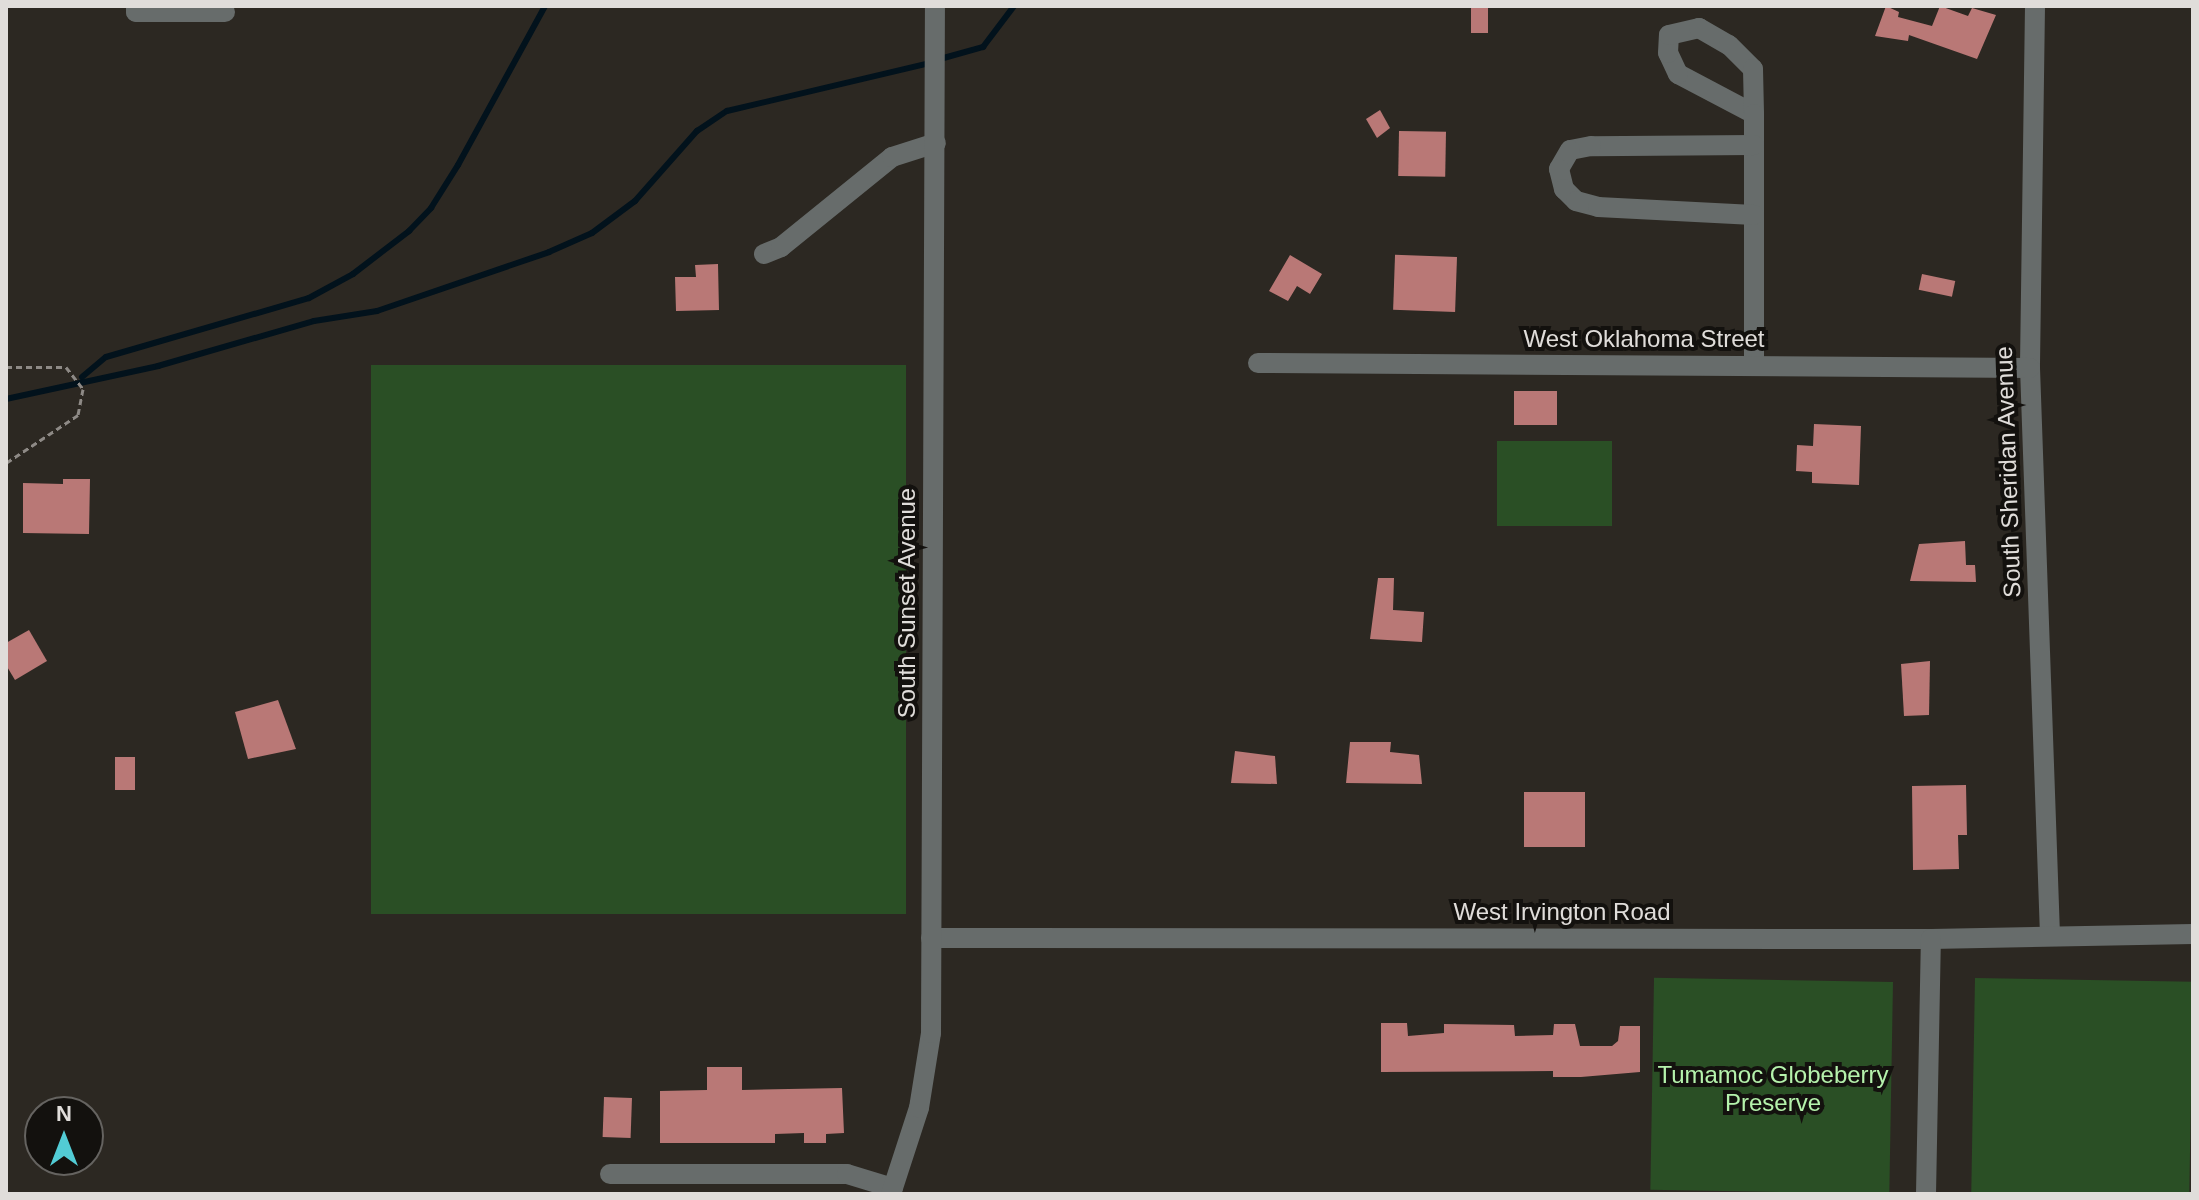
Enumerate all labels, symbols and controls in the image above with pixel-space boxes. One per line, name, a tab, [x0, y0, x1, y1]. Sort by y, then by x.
street label: West Oklahoma Street	[1524, 325, 1764, 353]
street label: South Sheridan Avenue	[1989, 345, 2027, 599]
street label: South Sunset Avenue	[893, 487, 921, 719]
street label: West Irvington Road	[1454, 898, 1670, 926]
park label: Tumamoc Globeberry Preserve	[1657, 1061, 1889, 1117]
north arrow	[24, 1096, 104, 1176]
text: N	[56, 1101, 72, 1126]

